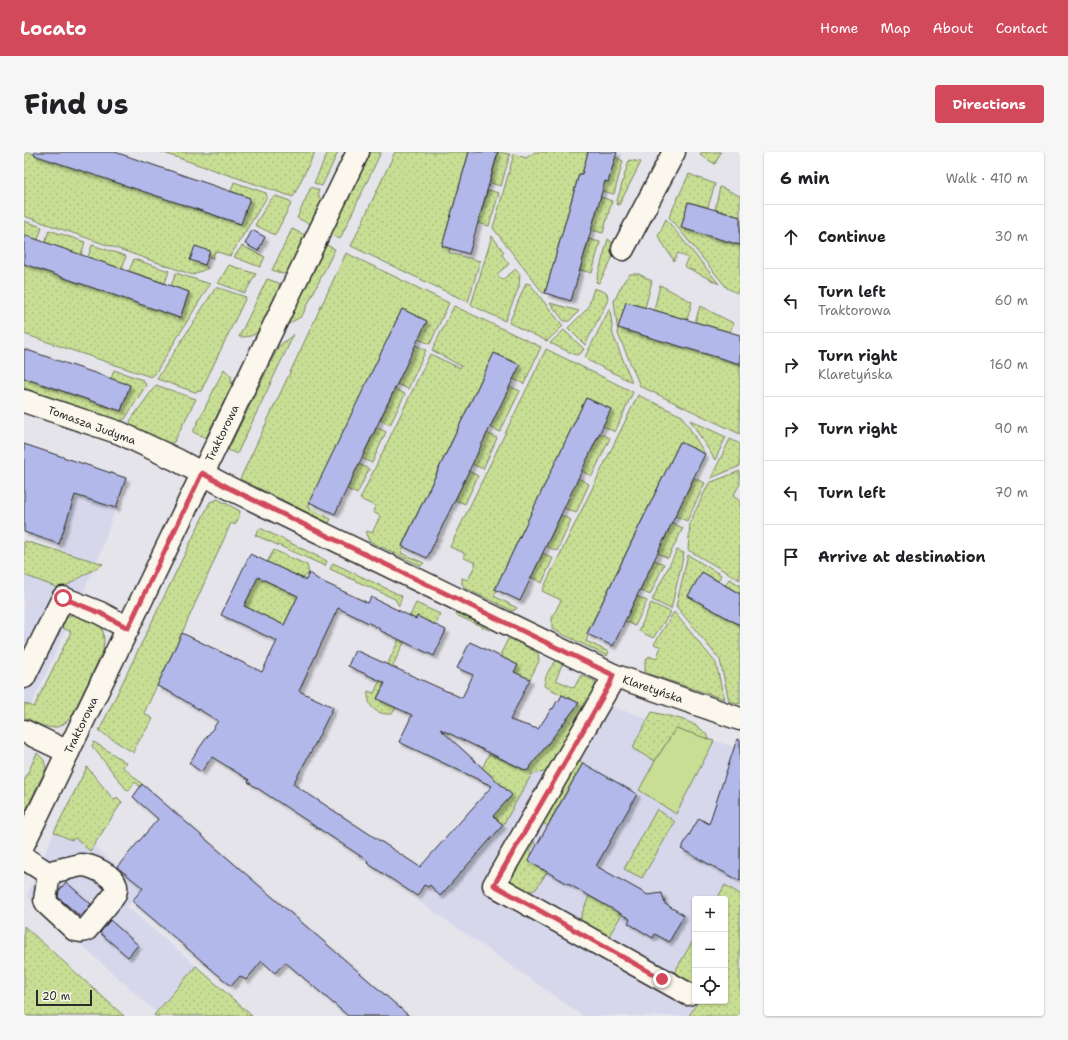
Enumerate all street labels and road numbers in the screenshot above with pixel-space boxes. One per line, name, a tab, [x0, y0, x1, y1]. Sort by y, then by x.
street label: Traktorowa	[202, 402, 243, 464]
street label: Tomasza Judyma	[46, 403, 138, 448]
street label: Klaretyńska	[621, 672, 685, 707]
street label: Traktorowa	[61, 694, 102, 756]

